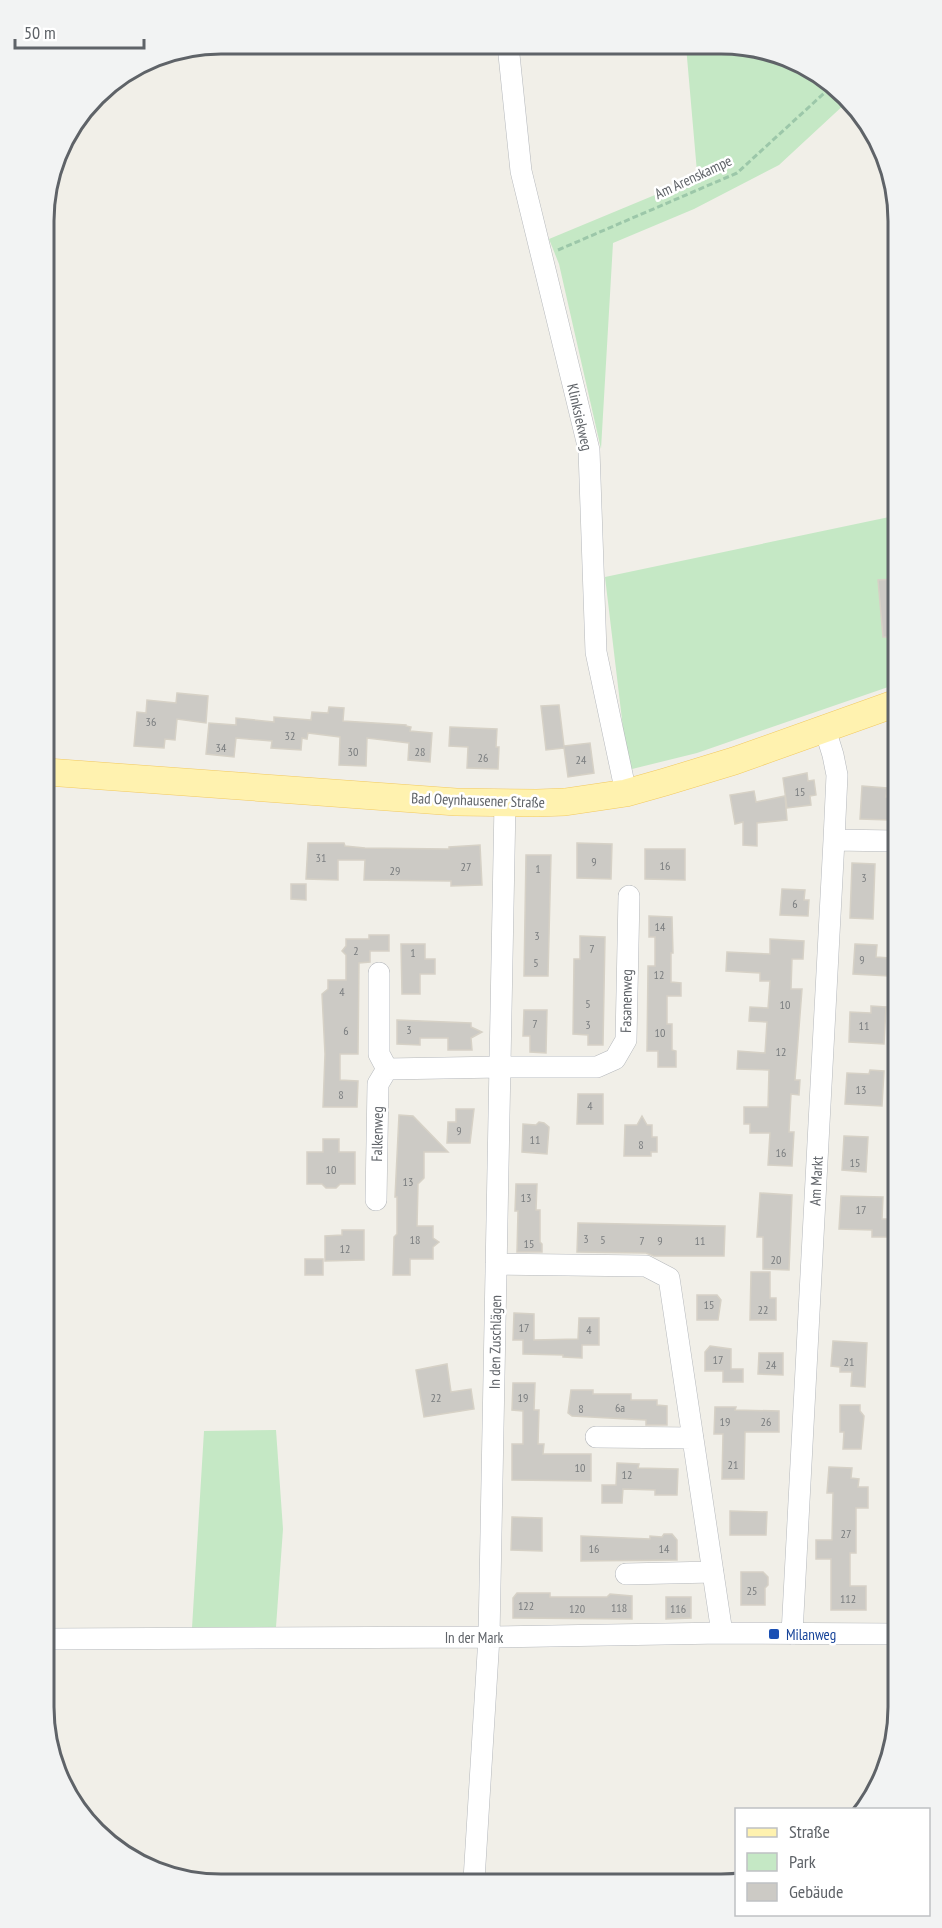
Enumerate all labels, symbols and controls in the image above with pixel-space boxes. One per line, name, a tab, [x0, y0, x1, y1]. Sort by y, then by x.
scale bar	[15, 12, 144, 50]
text: 50 m	[24, 21, 56, 44]
street label: Am Arenskampe	[651, 151, 735, 203]
street label: Klinksiekweg	[563, 382, 597, 452]
house number: 36	[146, 714, 156, 729]
house number: 32	[285, 728, 295, 743]
house number: 34	[216, 740, 227, 755]
house number: 30	[348, 744, 358, 759]
house number: 28	[415, 744, 425, 759]
house number: 26	[478, 750, 488, 765]
house number: 24	[576, 752, 587, 767]
house number: 15	[795, 784, 805, 799]
street label: Bad Oeynhausener Straße	[411, 788, 545, 812]
house number: 31	[316, 850, 326, 865]
house number: 9	[591, 854, 597, 869]
house number: 16	[660, 858, 670, 873]
house number: 27	[461, 859, 471, 874]
house number: 1	[535, 861, 541, 876]
house number: 29	[390, 863, 400, 878]
house number: 3	[861, 870, 867, 885]
house number: 6	[792, 896, 798, 911]
house number: 14	[655, 919, 666, 934]
house number: 3	[534, 928, 540, 943]
house number: 7	[589, 941, 595, 956]
house number: 2	[353, 943, 359, 958]
house number: 1	[410, 945, 416, 960]
house number: 9	[859, 952, 865, 967]
house number: 5	[533, 955, 539, 970]
house number: 12	[654, 967, 664, 982]
street label: Fasanenweg	[616, 969, 636, 1033]
house number: 4	[339, 984, 345, 999]
house number: 5	[585, 996, 591, 1011]
house number: 10	[780, 997, 790, 1012]
house number: 7	[532, 1016, 538, 1031]
house number: 3	[585, 1017, 591, 1032]
house number: 11	[859, 1018, 869, 1033]
house number: 3	[406, 1022, 412, 1037]
house number: 6	[343, 1023, 349, 1038]
house number: 10	[655, 1025, 665, 1040]
house number: 12	[776, 1044, 786, 1059]
house number: 13	[856, 1082, 866, 1097]
house number: 8	[338, 1087, 344, 1102]
house number: 4	[587, 1098, 593, 1113]
street label: Falkenweg	[367, 1106, 387, 1162]
house number: 9	[456, 1123, 462, 1138]
house number: 11	[530, 1132, 540, 1147]
house number: 8	[638, 1137, 644, 1152]
house number: 16	[776, 1145, 786, 1160]
house number: 15	[850, 1155, 860, 1170]
street label: Am Markt	[805, 1156, 827, 1206]
house number: 10	[326, 1162, 336, 1177]
house number: 13	[403, 1174, 413, 1189]
house number: 13	[521, 1190, 531, 1205]
house number: 17	[856, 1202, 866, 1217]
house number: 3	[583, 1231, 589, 1246]
house number: 18	[410, 1232, 420, 1247]
house number: 5	[600, 1232, 606, 1247]
house number: 7	[639, 1233, 645, 1248]
house number: 9	[657, 1233, 663, 1248]
house number: 11	[695, 1233, 705, 1248]
house number: 15	[524, 1236, 534, 1251]
house number: 12	[340, 1241, 350, 1256]
house number: 20	[771, 1252, 781, 1267]
street label: In den Zuschlägen	[485, 1295, 505, 1389]
house number: 15	[704, 1297, 714, 1312]
house number: 22	[758, 1302, 768, 1317]
house number: 17	[519, 1320, 529, 1335]
house number: 4	[586, 1322, 592, 1337]
house number: 17	[713, 1352, 723, 1367]
house number: 21	[844, 1354, 854, 1369]
house number: 24	[766, 1357, 777, 1372]
house number: 22	[431, 1390, 441, 1405]
house number: 19	[518, 1390, 528, 1405]
house number: 6a	[615, 1400, 625, 1415]
house number: 8	[578, 1401, 584, 1416]
house number: 19	[720, 1414, 730, 1429]
house number: 26	[761, 1414, 771, 1429]
house number: 21	[728, 1457, 738, 1472]
house number: 10	[575, 1460, 585, 1475]
house number: 12	[622, 1467, 632, 1482]
house number: 27	[841, 1526, 851, 1541]
house number: 16	[589, 1541, 599, 1556]
house number: 14	[659, 1541, 670, 1556]
house number: 25	[747, 1583, 757, 1598]
house number: 112	[840, 1591, 856, 1606]
house number: 122	[518, 1598, 534, 1613]
house number: 118	[611, 1600, 627, 1615]
house number: 120	[569, 1601, 585, 1616]
house number: 116	[670, 1601, 686, 1616]
place label: Milanweg	[786, 1625, 836, 1644]
marker: Milanweg	[767, 1627, 781, 1641]
street label: In der Mark	[445, 1628, 504, 1647]
legend	[735, 1808, 930, 1916]
text: Straße	[789, 1820, 830, 1843]
text: Park	[789, 1850, 816, 1873]
text: Gebäude	[789, 1880, 843, 1903]

